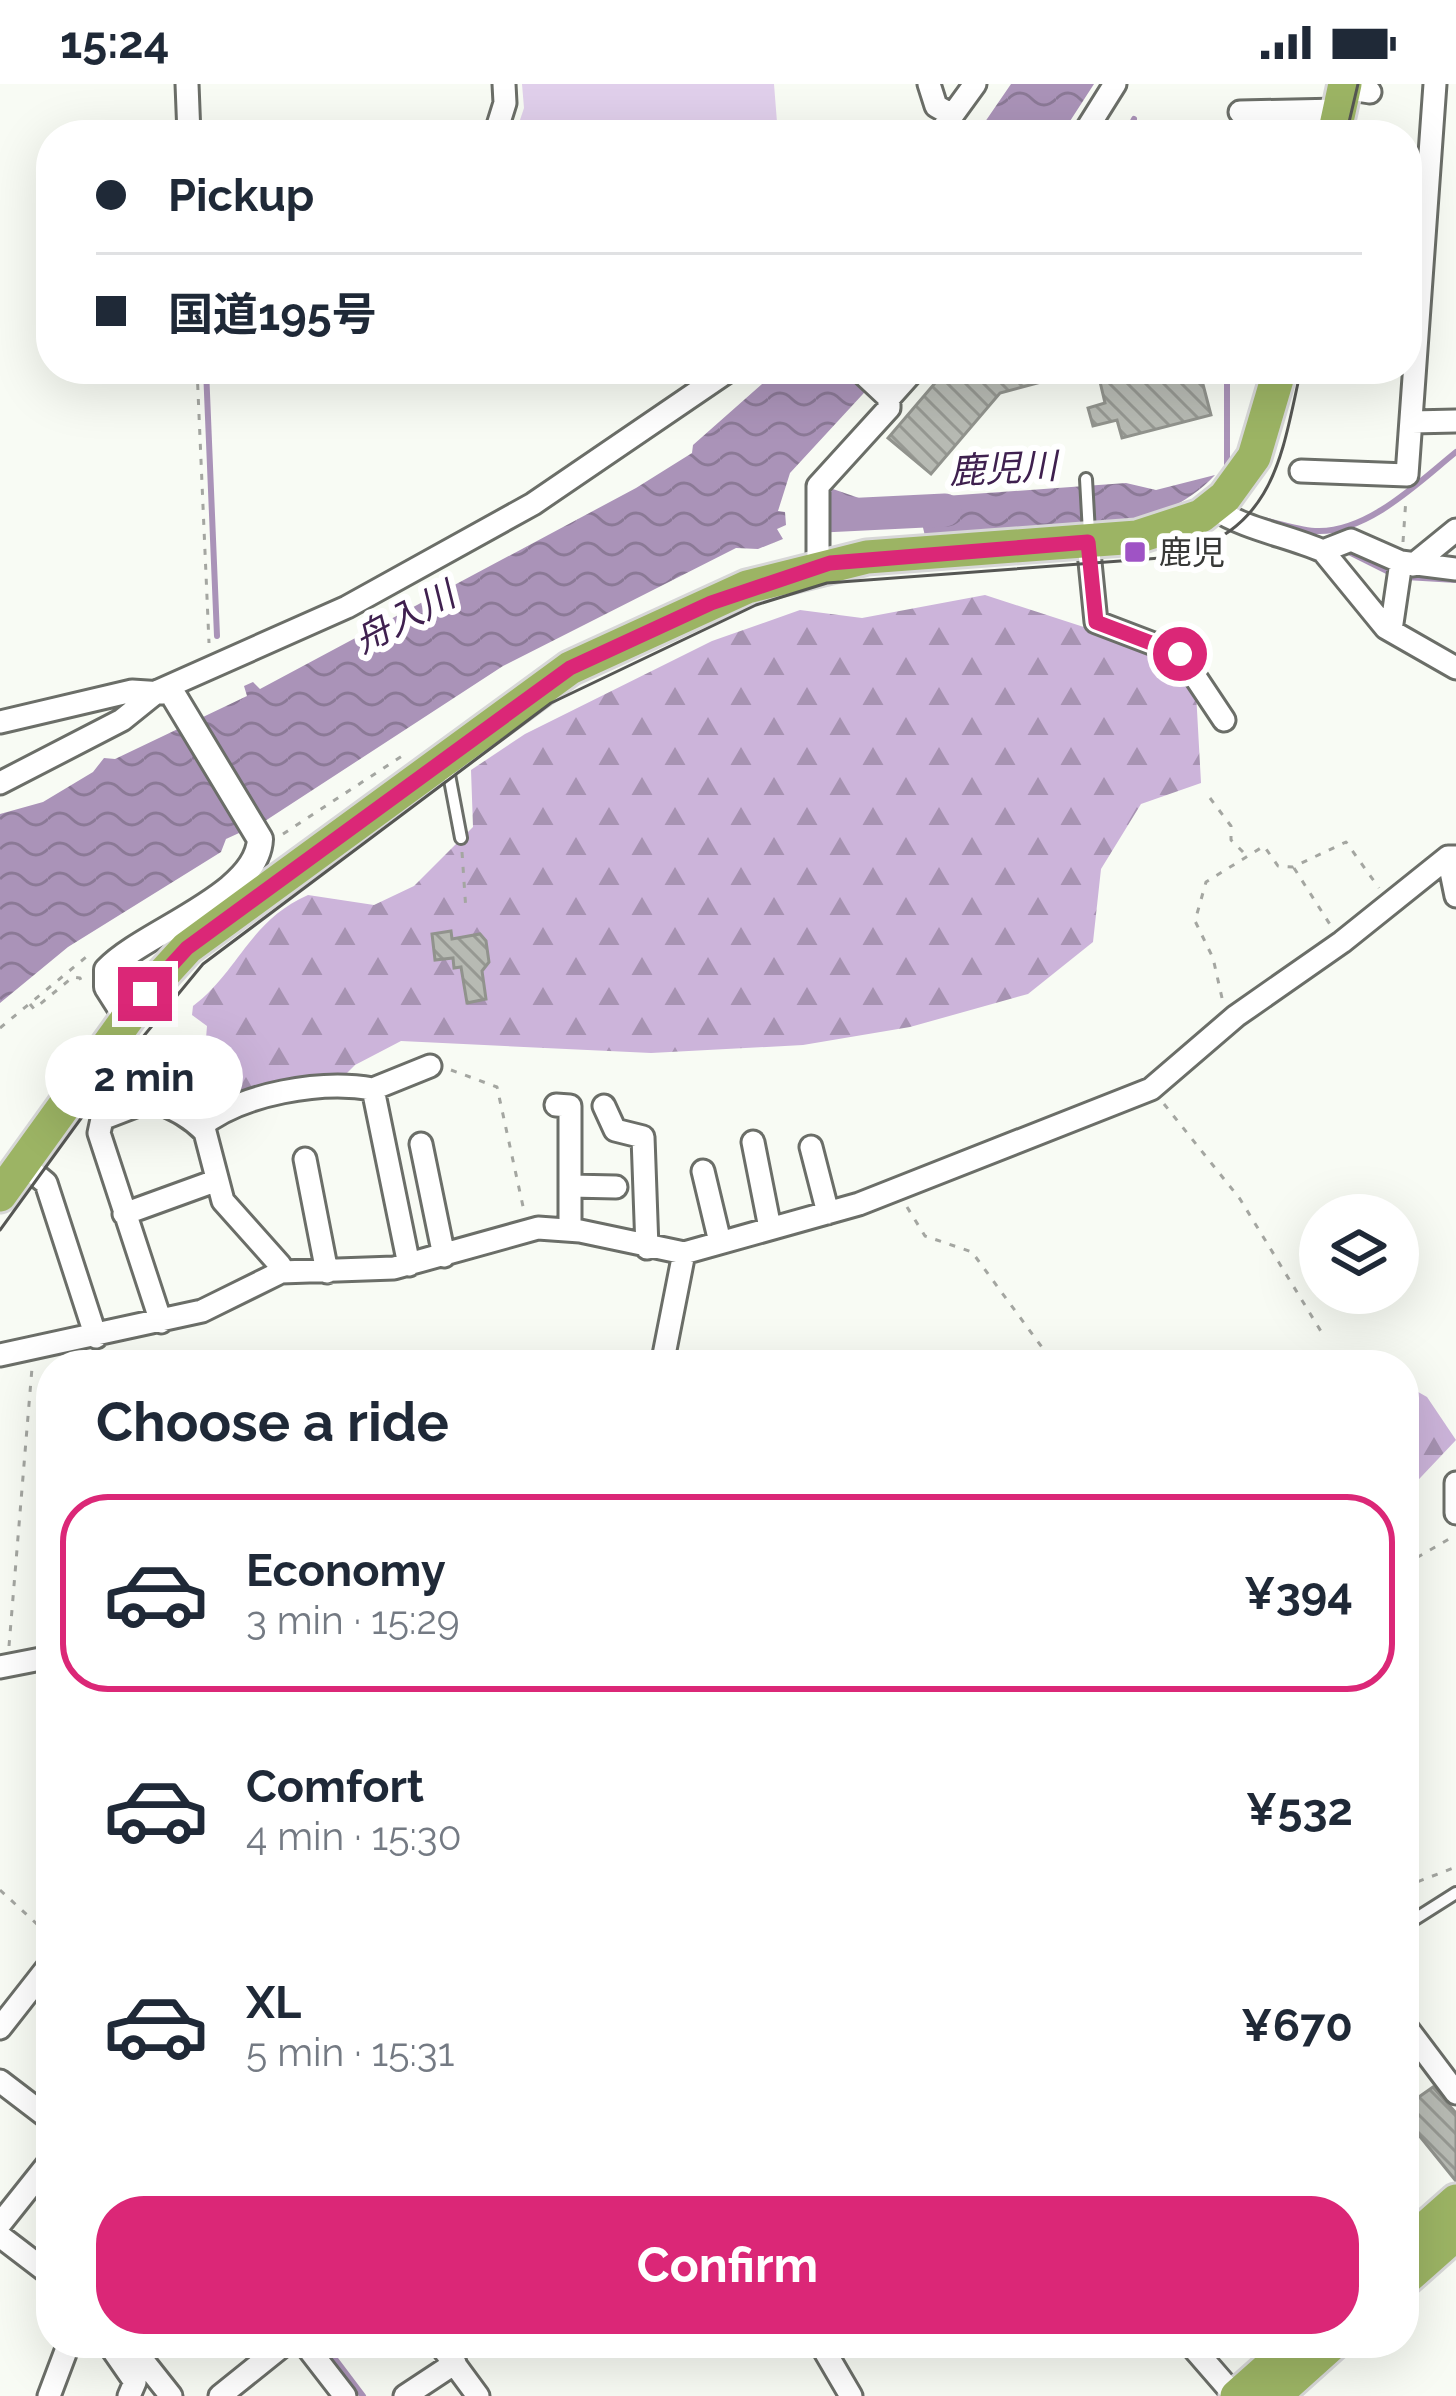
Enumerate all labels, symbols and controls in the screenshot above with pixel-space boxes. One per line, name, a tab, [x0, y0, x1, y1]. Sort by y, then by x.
text: 15:24	[60, 16, 169, 69]
text: Pickup	[168, 169, 314, 222]
text: 国道195号	[168, 288, 377, 341]
water label: 鹿児川	[948, 444, 1062, 492]
place label: 鹿児	[1159, 533, 1225, 572]
marker: 鹿児	[1122, 539, 1148, 565]
water label: 舟入川	[346, 571, 465, 661]
route start	[1153, 627, 1207, 681]
route end	[118, 967, 172, 1021]
callout: 2 min	[46, 1036, 244, 1120]
text: 2 min	[93, 1054, 195, 1100]
map controls	[1299, 1194, 1419, 1314]
button: layers	[1299, 1194, 1419, 1314]
text: Choose a ride	[96, 1390, 449, 1454]
icon: car	[102, 1539, 210, 1647]
text: Economy	[246, 1544, 446, 1597]
text: ¥394	[1244, 1567, 1353, 1620]
text: 3 min · 15:29	[246, 1597, 460, 1643]
icon: car	[102, 1755, 210, 1863]
text: Comfort	[246, 1760, 424, 1813]
text: ¥532	[1246, 1783, 1353, 1836]
text: 4 min · 15:30	[246, 1813, 462, 1859]
icon: car	[102, 1971, 210, 2079]
text: XL	[246, 1976, 301, 2029]
text: ¥670	[1241, 1999, 1353, 2052]
text: 5 min · 15:31	[246, 2029, 454, 2075]
button: Confirm	[96, 2196, 1359, 2334]

